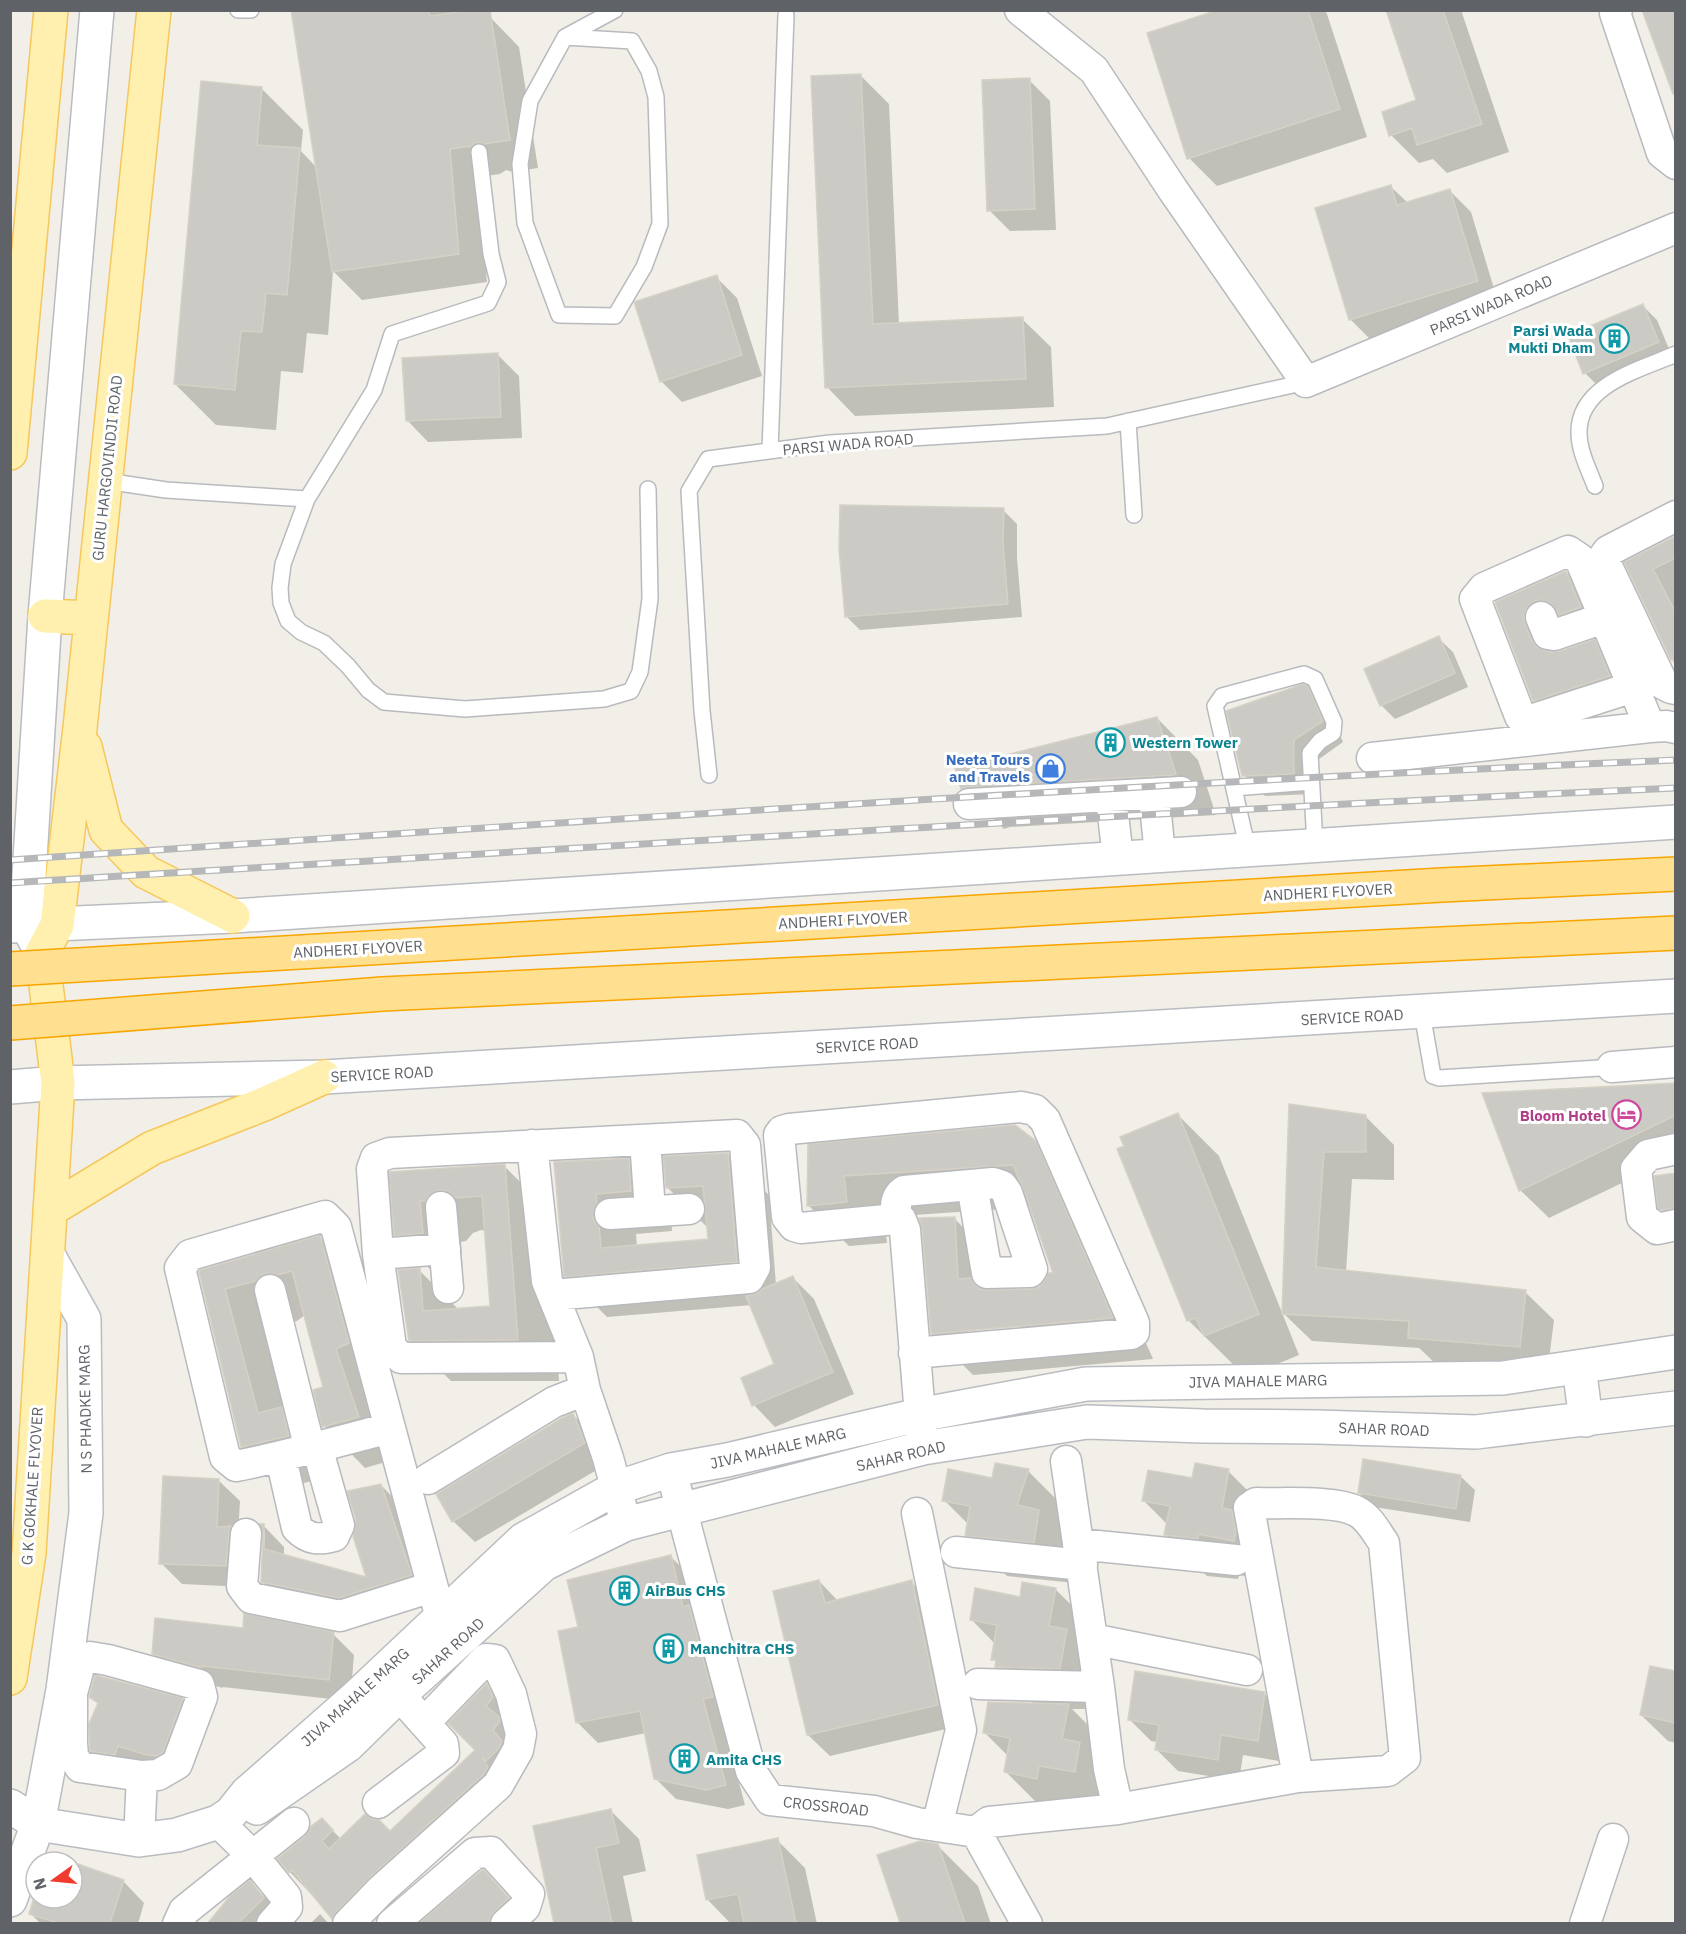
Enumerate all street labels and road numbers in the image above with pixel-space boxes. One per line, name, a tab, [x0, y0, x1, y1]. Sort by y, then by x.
street label: PARSI WADA ROAD	[1427, 271, 1555, 339]
street label: GURU HARGOVINDJI ROAD	[88, 374, 126, 562]
street label: PARSI WADA ROAD	[782, 429, 914, 459]
street label: ANDHERI FLYOVER	[1263, 879, 1393, 905]
street label: ANDHERI FLYOVER	[778, 907, 908, 933]
street label: ANDHERI FLYOVER	[293, 936, 423, 962]
street label: SERVICE ROAD	[1300, 1005, 1404, 1029]
street label: SERVICE ROAD	[815, 1033, 919, 1057]
street label: SERVICE ROAD	[330, 1062, 434, 1086]
street label: N S PHADKE MARG	[74, 1344, 96, 1474]
street label: JIVA MAHALE MARG	[1188, 1370, 1328, 1392]
street label: G K GOKHALE FLYOVER	[17, 1406, 47, 1566]
street label: SAHAR ROAD	[1338, 1418, 1430, 1440]
street label: JIVA MAHALE MARG	[708, 1423, 848, 1473]
street label: SAHAR ROAD	[854, 1436, 948, 1476]
street label: SAHAR ROAD	[408, 1613, 488, 1689]
street label: JIVA MAHALE MARG	[297, 1643, 413, 1751]
street label: CROSSROAD	[782, 1792, 870, 1820]

